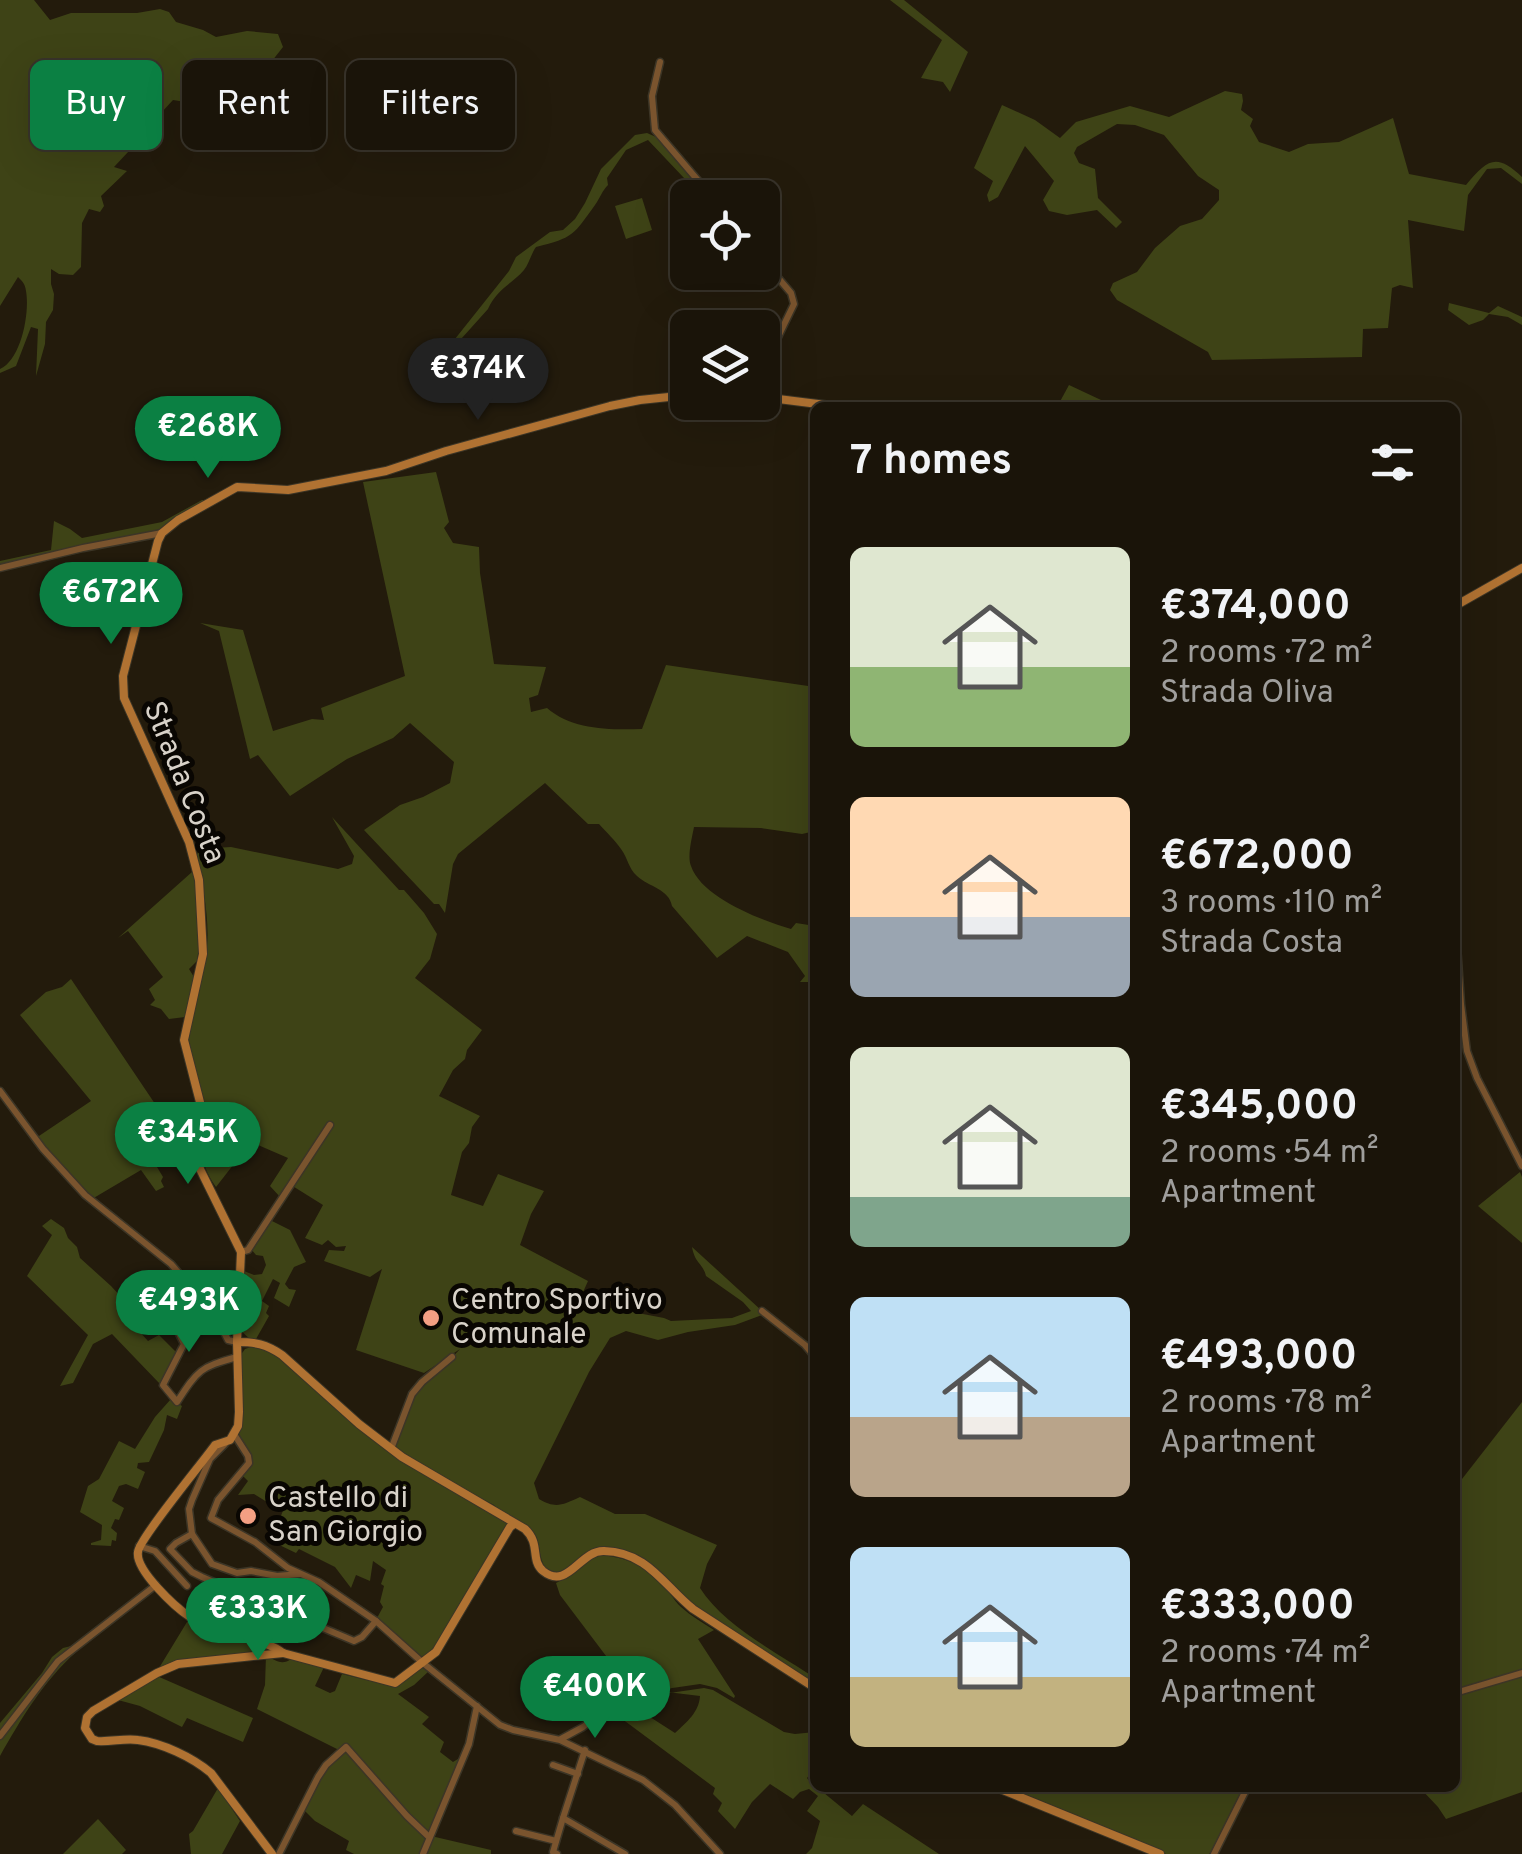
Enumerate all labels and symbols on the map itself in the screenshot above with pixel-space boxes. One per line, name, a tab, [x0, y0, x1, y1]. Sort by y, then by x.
pin: €374K	[408, 338, 548, 423]
pin: €268K	[138, 396, 278, 481]
pin: €672K	[41, 562, 181, 647]
street label: Strada Costa	[134, 697, 232, 869]
pin: €345K	[118, 1102, 258, 1187]
pin: €493K	[119, 1270, 259, 1355]
place label: Centro Sportivo Comunale	[451, 1283, 663, 1354]
marker: Centro Sportivo Comunale	[420, 1307, 442, 1329]
place label: Castello di San Giorgio	[268, 1481, 423, 1552]
marker: Castello di San Giorgio	[237, 1505, 259, 1527]
pin: €333K	[188, 1578, 328, 1663]
pin: €400K	[525, 1656, 665, 1741]

